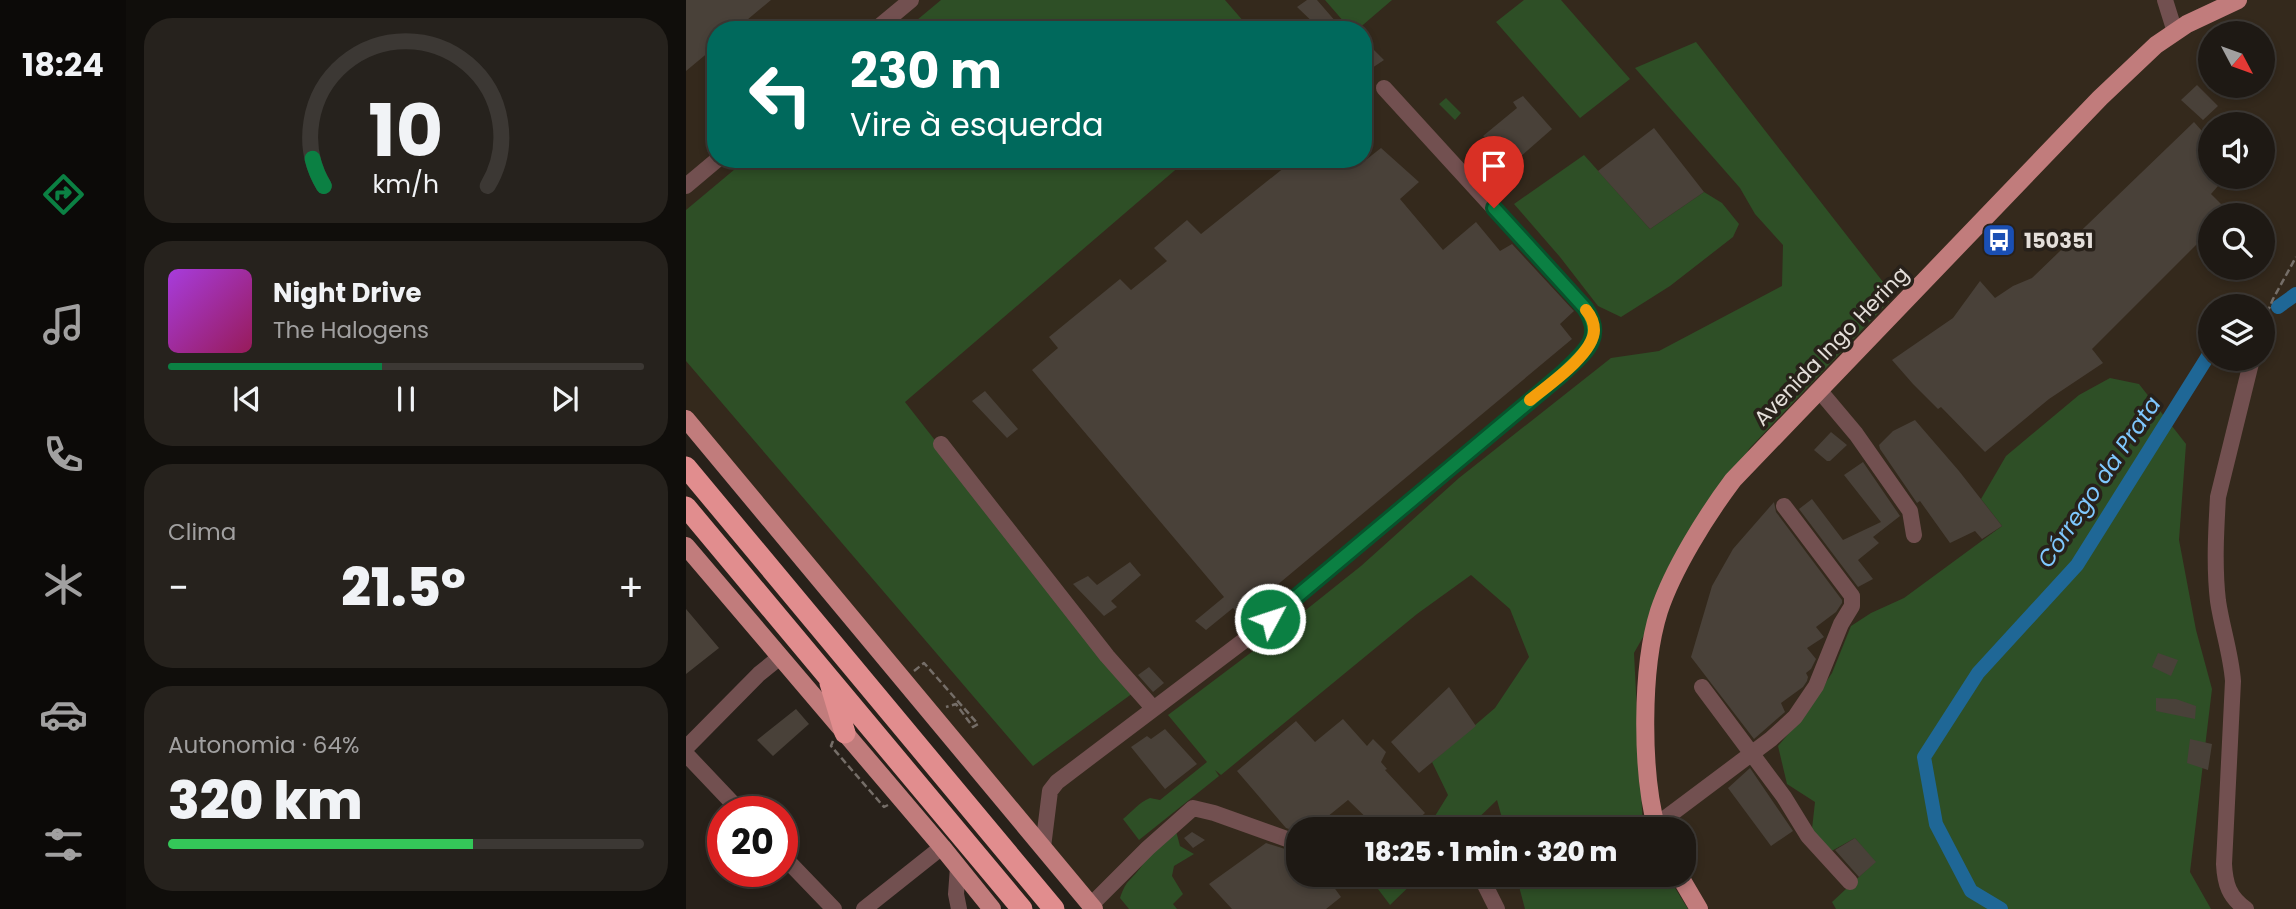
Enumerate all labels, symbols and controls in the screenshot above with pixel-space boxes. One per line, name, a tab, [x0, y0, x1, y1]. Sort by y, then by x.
north arrow	[2198, 21, 2275, 98]
map controls	[2198, 21, 2275, 371]
text: 230 m	[850, 37, 1002, 105]
text: 18:24	[22, 42, 104, 87]
icon: left	[735, 49, 826, 140]
text: 10	[369, 81, 443, 182]
text: Vire à esquerda	[850, 102, 1104, 147]
button: sound	[2198, 112, 2275, 189]
pin	[1464, 136, 1524, 208]
icon: arrive	[1475, 147, 1513, 185]
text: km/h	[373, 167, 439, 202]
icon: directions	[39, 170, 88, 219]
button: search	[2198, 203, 2275, 280]
bus stop icon: 150351	[1980, 221, 2018, 259]
place label: 150351	[2024, 226, 2094, 255]
street label: Avenida Ingo Hering	[1747, 260, 1915, 432]
text: Night Drive	[273, 275, 421, 311]
button: layers	[2198, 294, 2275, 371]
icon: music	[39, 300, 88, 349]
text: The Halogens	[273, 314, 429, 346]
icon: previous	[228, 380, 266, 418]
icon: pause	[387, 380, 425, 418]
icon: next	[546, 380, 584, 418]
water label: Córrego da Prata	[2030, 390, 2168, 574]
icon: phone	[39, 430, 88, 479]
text: Clima	[168, 516, 236, 548]
text: 21.5°	[341, 551, 466, 624]
icon: climate	[39, 560, 88, 609]
text: −	[168, 561, 189, 614]
text: +	[618, 561, 644, 614]
position arrow	[1233, 582, 1307, 656]
icon: car	[39, 690, 88, 739]
text: Autonomia · 64%	[168, 729, 359, 761]
text: 320 km	[168, 764, 363, 837]
speed limit sign: 20	[707, 796, 798, 887]
icon: filters	[39, 820, 88, 869]
text: 18:25 · 1 min · 320 m	[1365, 834, 1617, 870]

